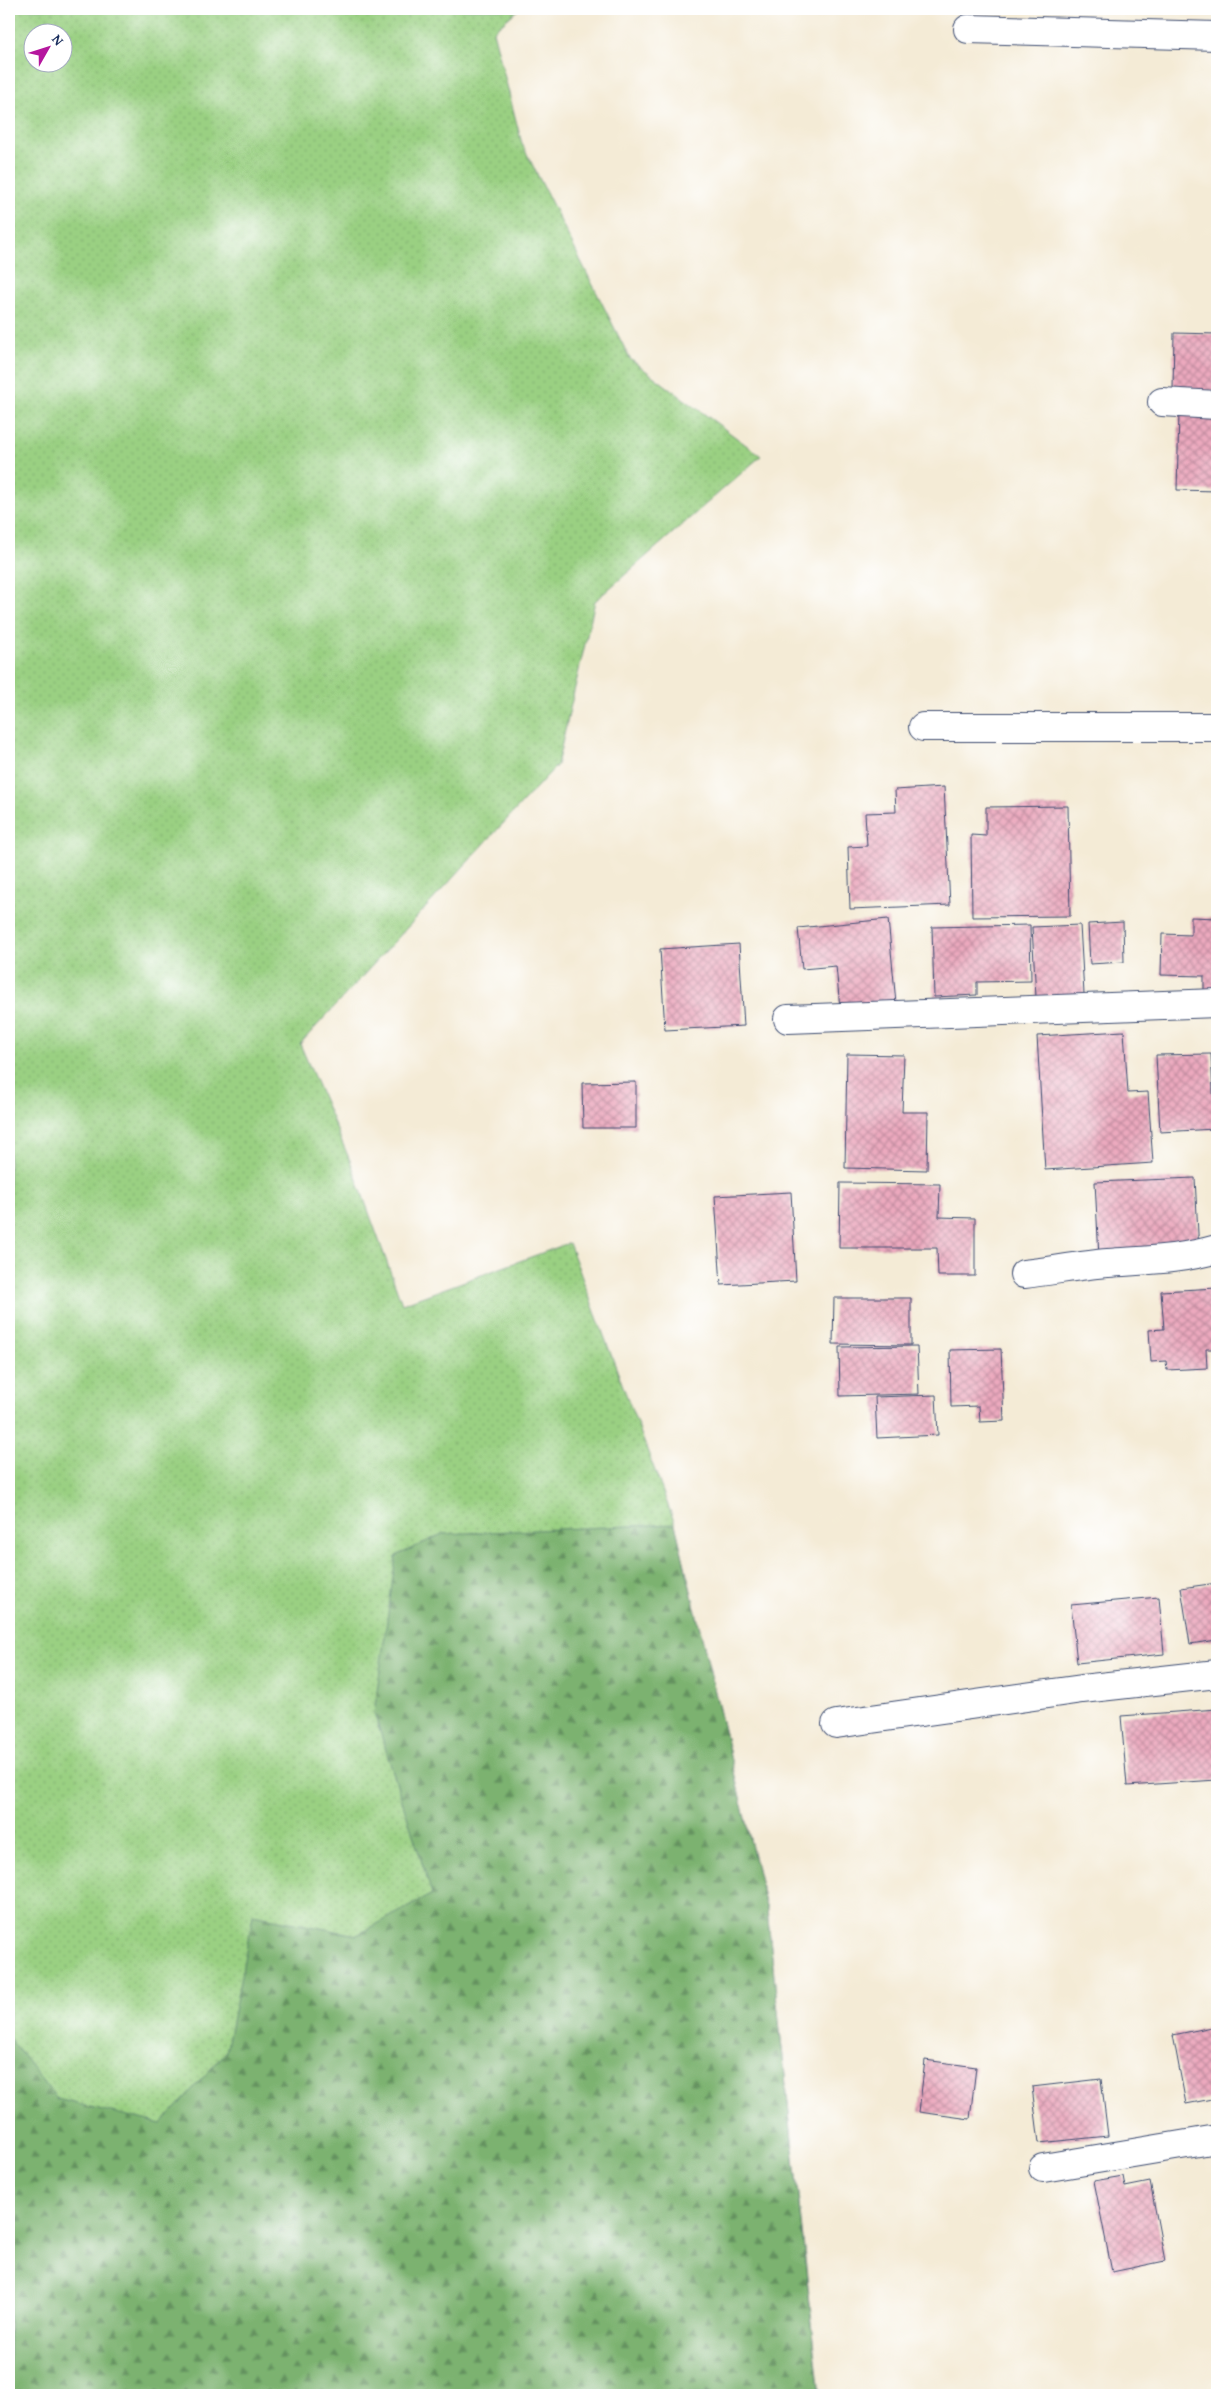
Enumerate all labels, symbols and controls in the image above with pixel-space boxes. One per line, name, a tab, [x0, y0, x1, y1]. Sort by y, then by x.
north arrow	[22, 22, 72, 72]
text: N	[47, 30, 69, 50]

